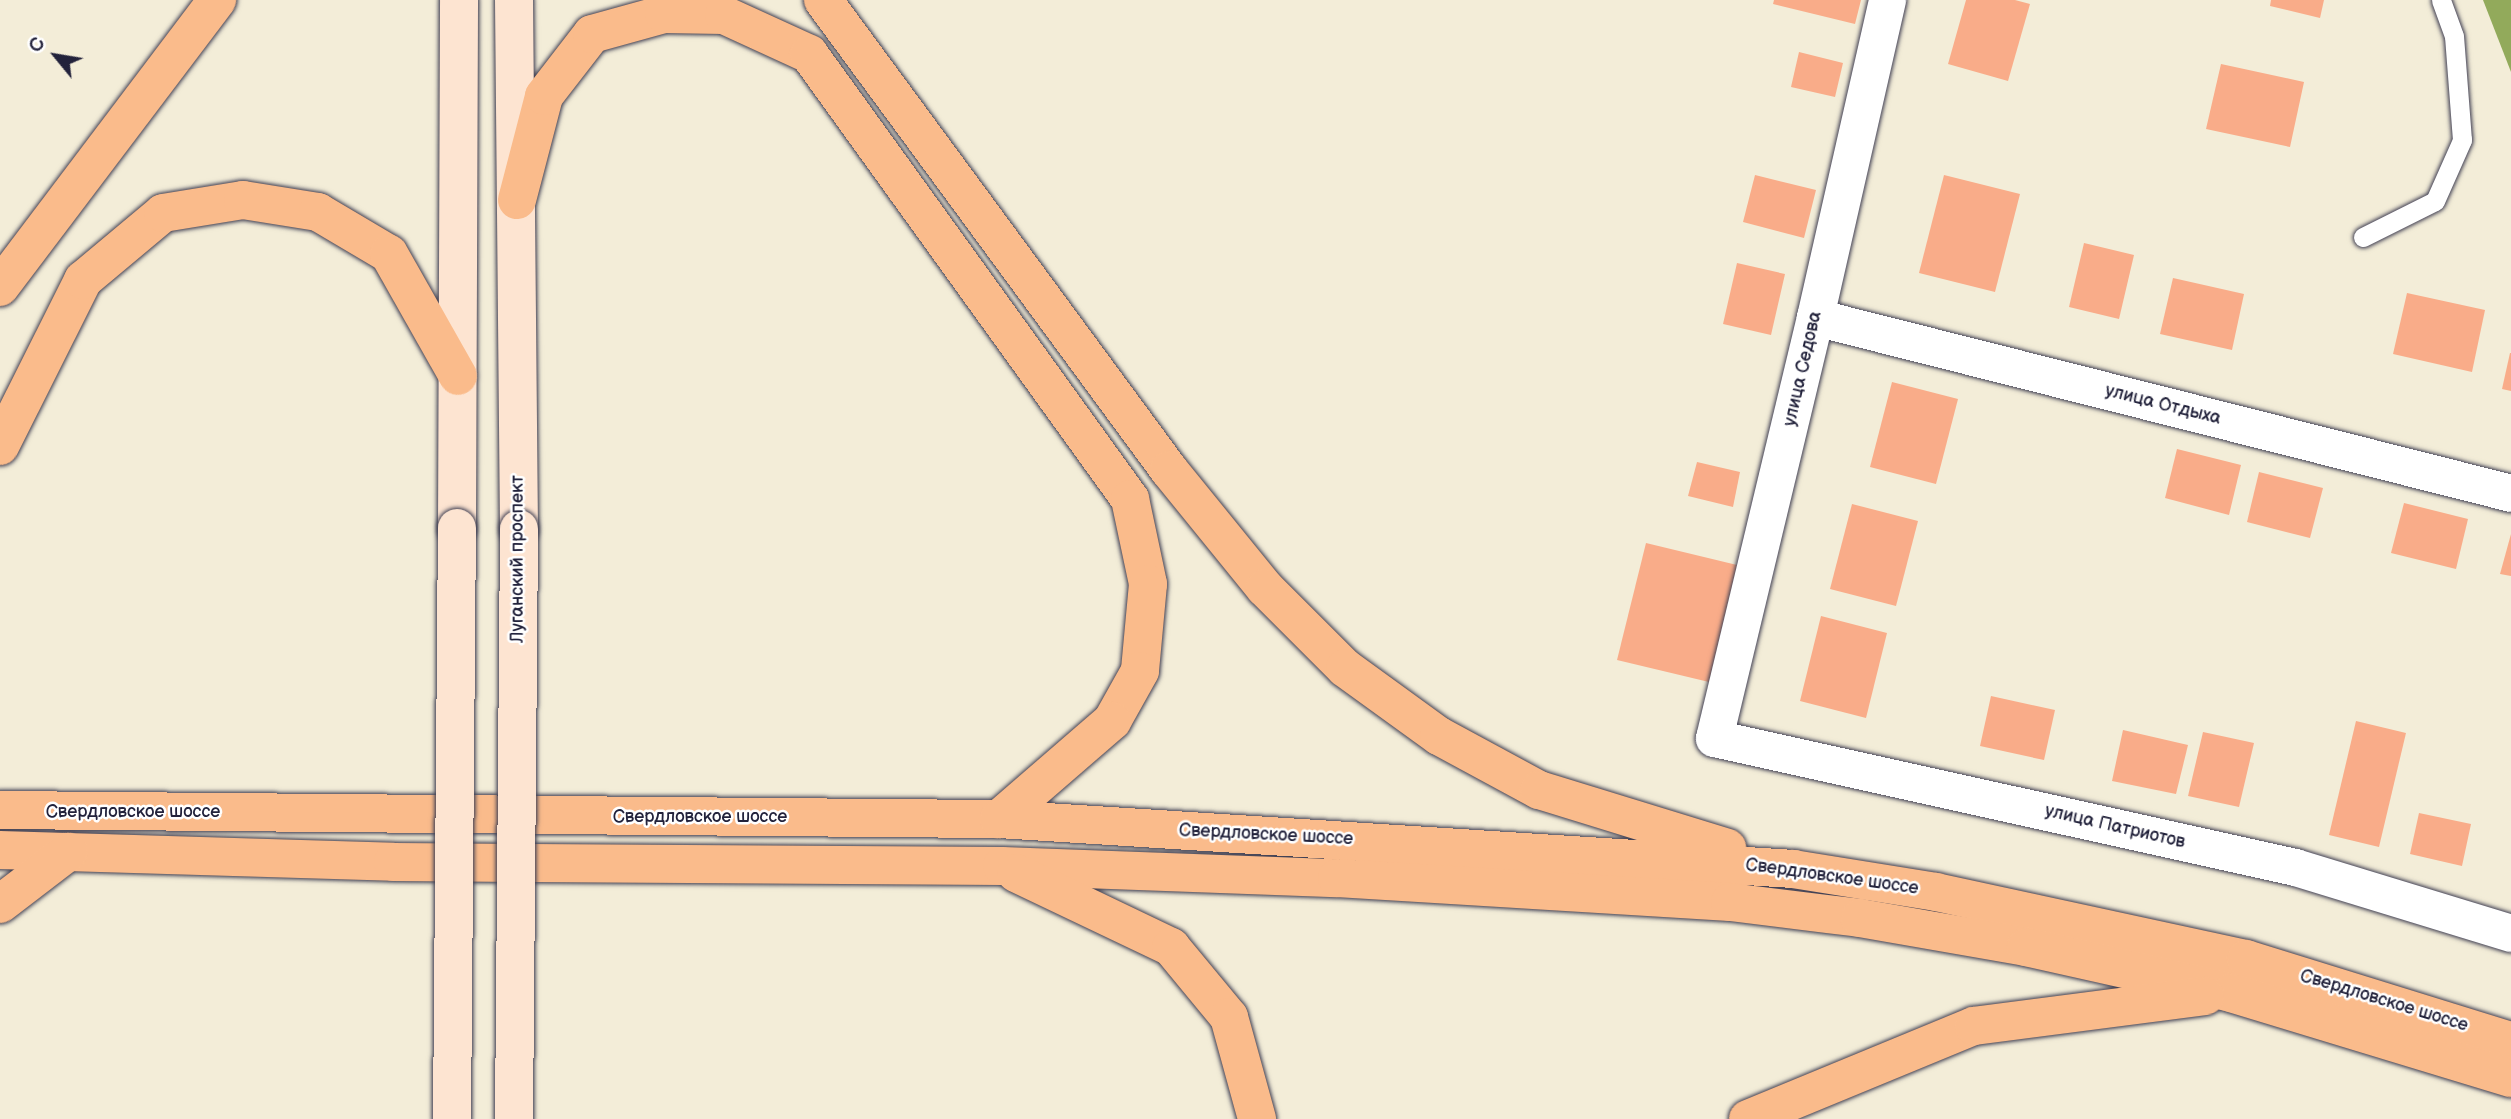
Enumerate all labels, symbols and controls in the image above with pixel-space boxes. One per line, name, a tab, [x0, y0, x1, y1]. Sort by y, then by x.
north arrow	[21, 21, 91, 91]
text: С	[24, 34, 51, 57]
street label: улица Седова	[1779, 309, 1827, 429]
street label: улица Отдыха	[2103, 380, 2223, 430]
street label: Луганский проспект	[507, 475, 529, 643]
street label: улица Патриотов	[2043, 800, 2187, 854]
street label: Свердловское шоссе	[46, 801, 220, 823]
street label: Свердловское шоссе	[613, 806, 787, 828]
street label: Свердловское шоссе	[1178, 820, 1354, 850]
street label: Свердловское шоссе	[1744, 854, 1920, 900]
street label: Свердловское шоссе	[2297, 965, 2471, 1037]

